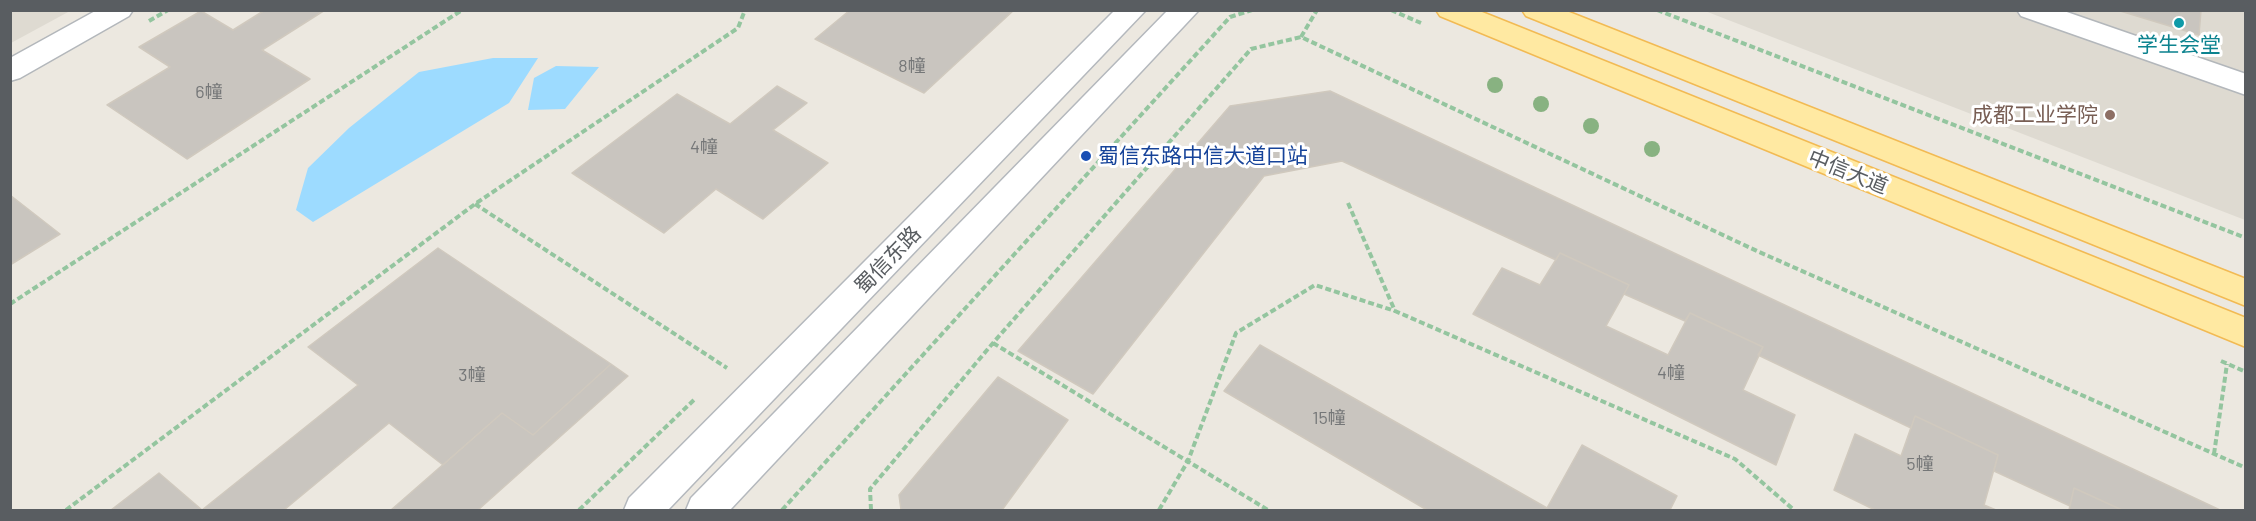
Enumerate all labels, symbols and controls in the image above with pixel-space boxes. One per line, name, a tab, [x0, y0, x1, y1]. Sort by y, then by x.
marker: 学生会堂	[2172, 16, 2186, 30]
place label: 学生会堂	[2137, 32, 2221, 58]
house number: 8幢	[898, 55, 926, 77]
house number: 6幢	[195, 81, 223, 103]
place label: 成都工业学院	[1972, 102, 2098, 128]
marker: 成都工业学院	[2103, 108, 2117, 122]
house number: 4幢	[690, 136, 718, 158]
place label: 蜀信东路中信大道口站	[1098, 143, 1308, 169]
street label: 中信大道	[1804, 145, 1892, 199]
marker: 蜀信东路中信大道口站	[1079, 149, 1093, 163]
street label: 蜀信东路	[850, 221, 926, 299]
house number: 4幢	[1657, 362, 1685, 384]
house number: 3幢	[458, 364, 486, 386]
house number: 15幢	[1312, 407, 1346, 429]
house number: 5幢	[1906, 453, 1934, 475]

